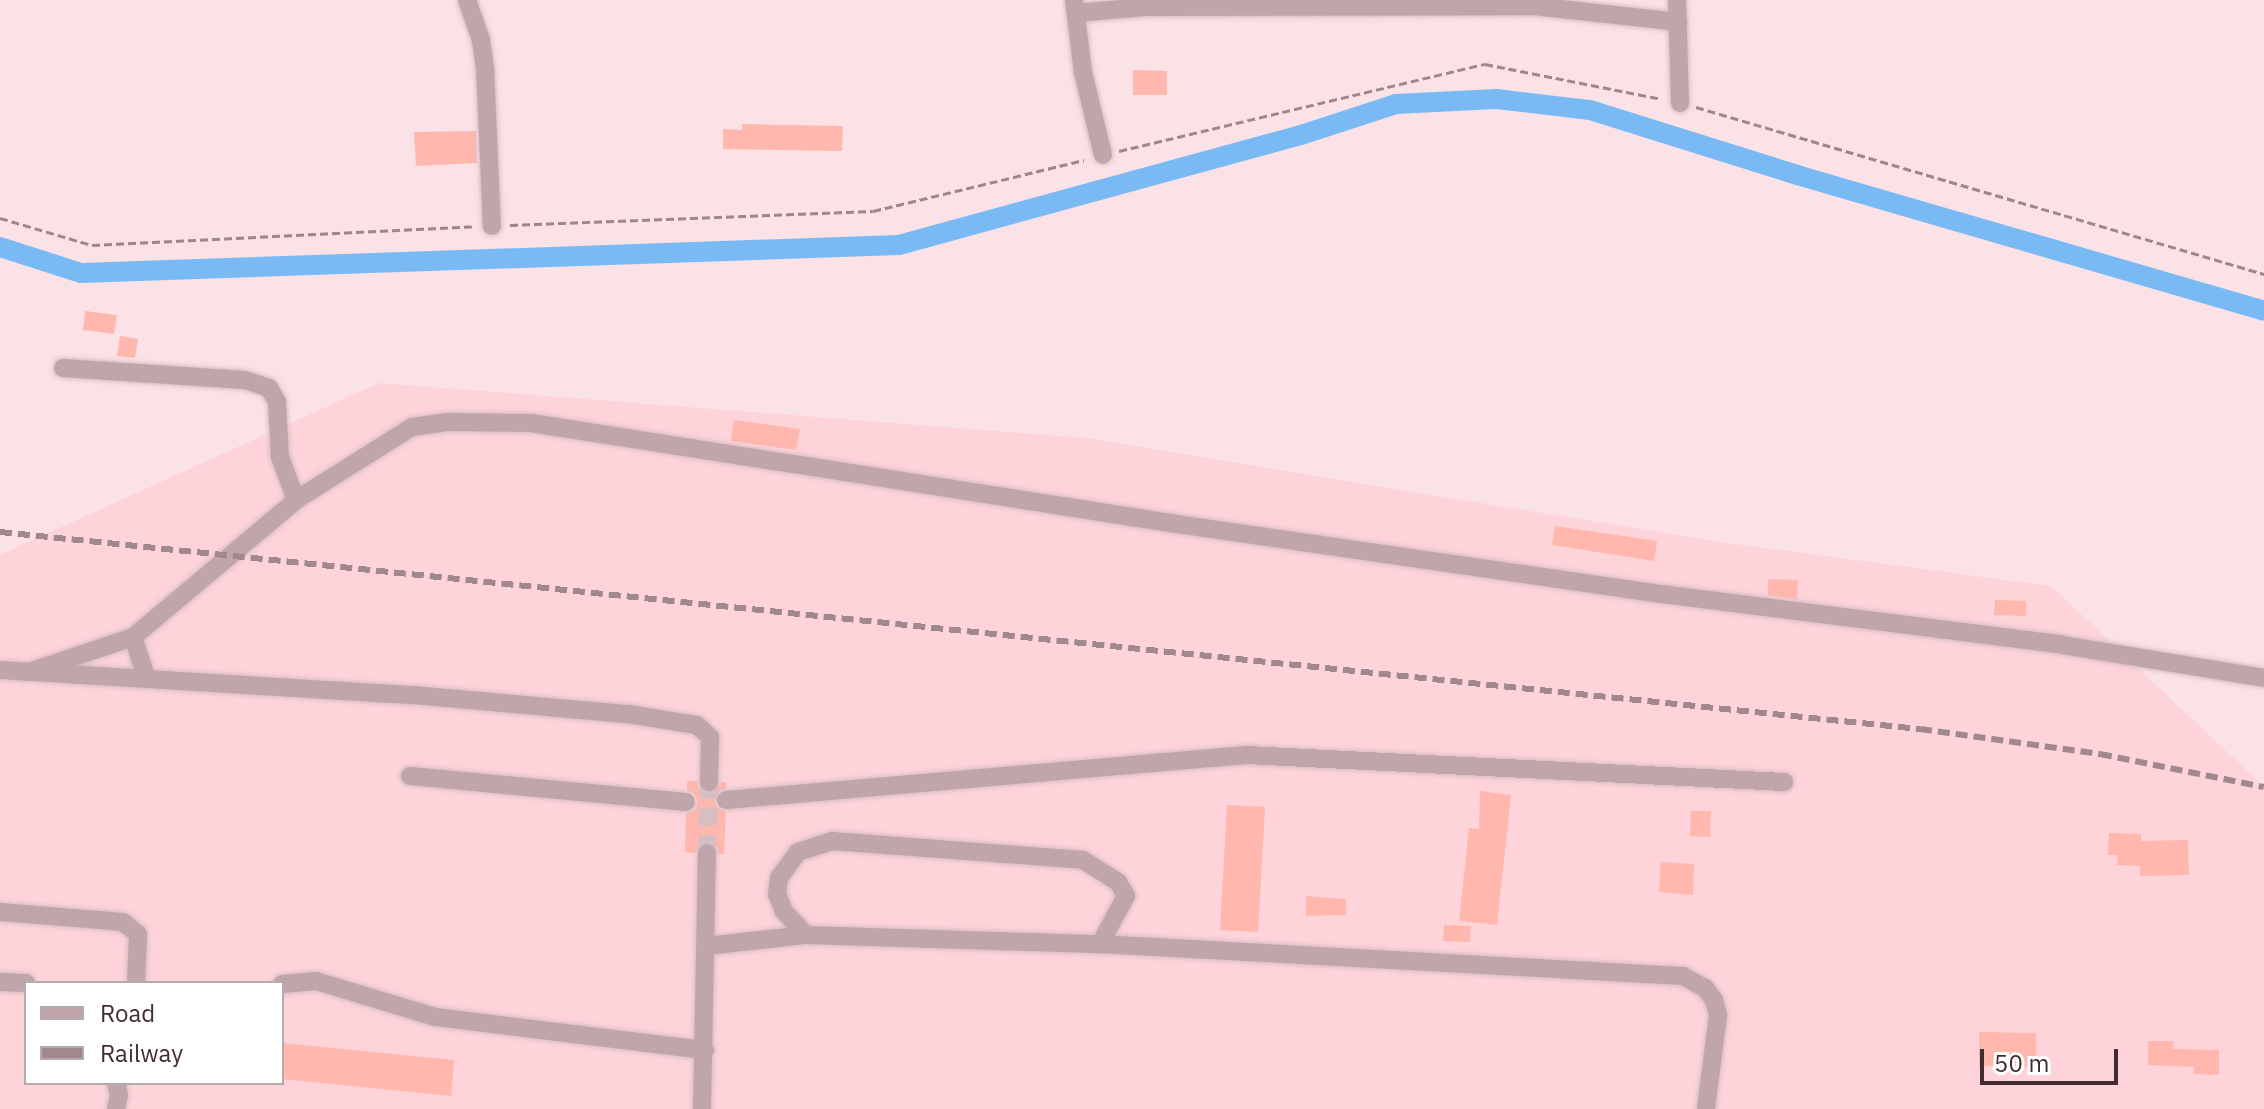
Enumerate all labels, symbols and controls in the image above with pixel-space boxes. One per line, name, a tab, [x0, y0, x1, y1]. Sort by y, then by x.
legend	[24, 981, 284, 1085]
text: Road	[100, 997, 155, 1029]
scale bar	[1984, 1033, 2122, 1083]
text: Railway	[100, 1037, 183, 1069]
text: 50 m	[1994, 1047, 2049, 1079]

